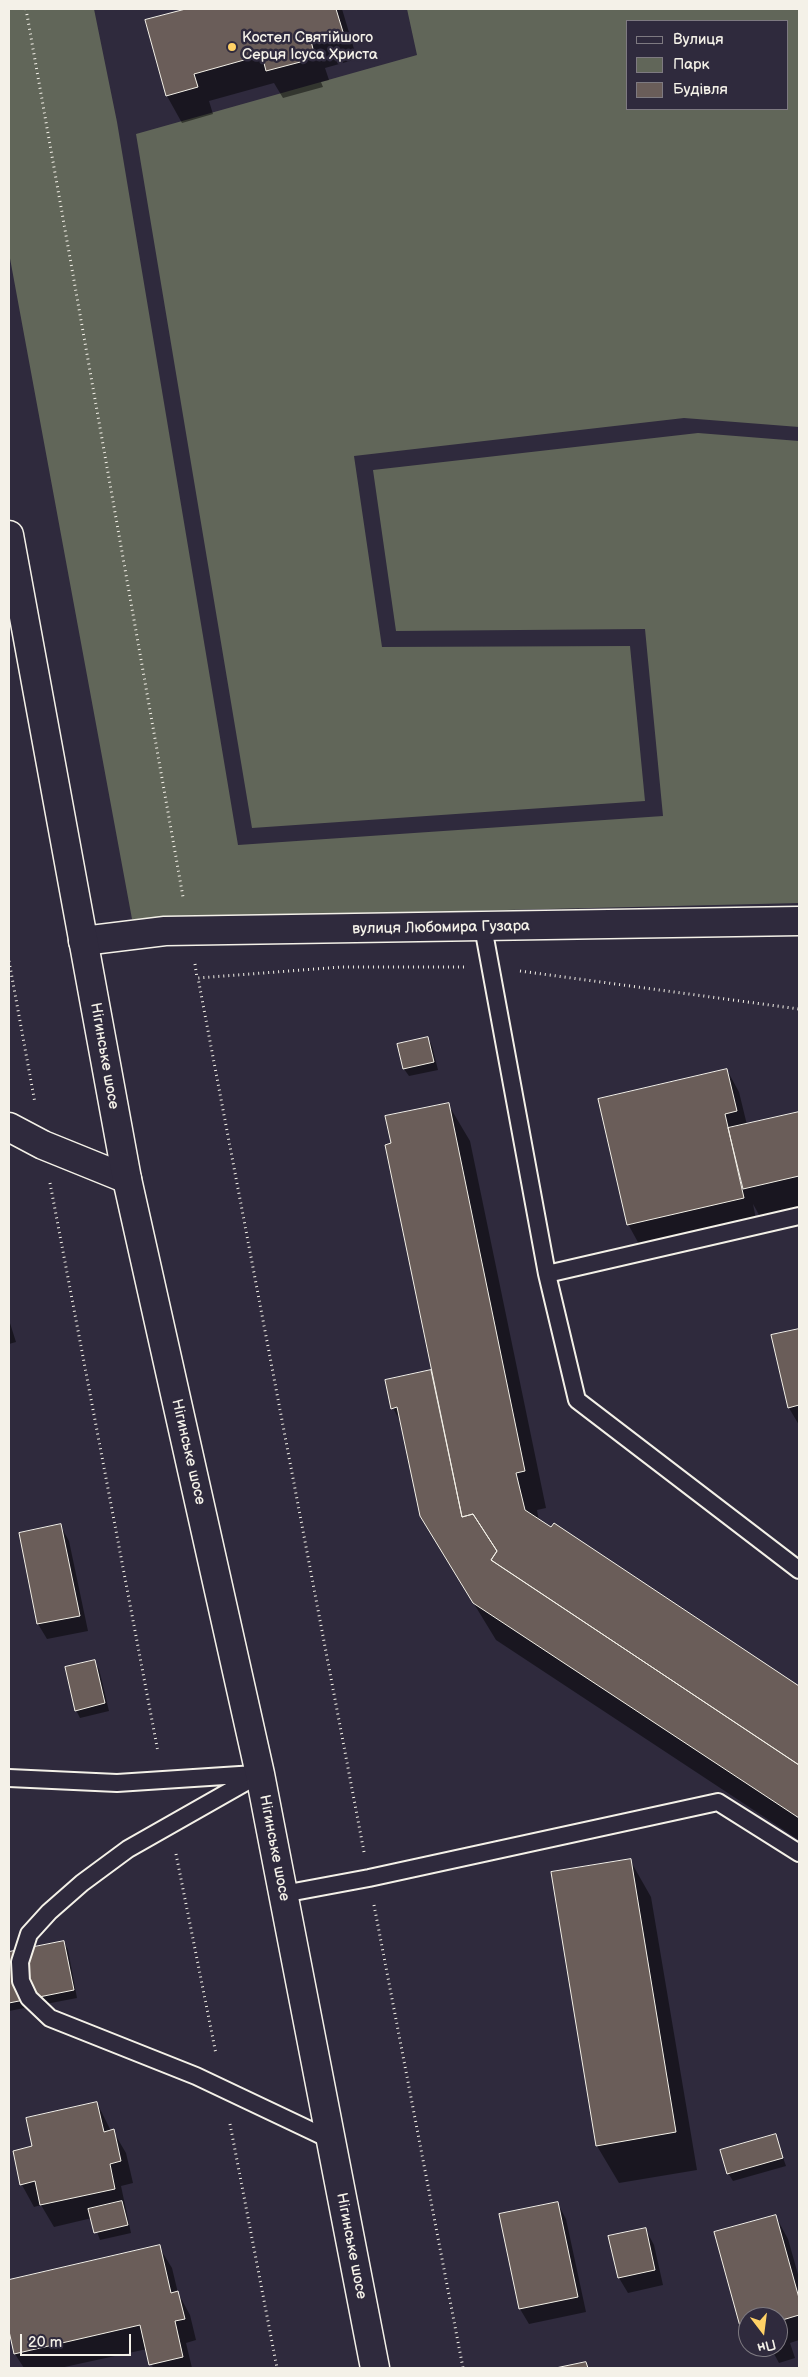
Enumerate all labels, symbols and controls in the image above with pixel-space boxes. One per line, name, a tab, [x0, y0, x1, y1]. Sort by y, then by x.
legend	[626, 20, 788, 110]
place label: Костел Святійшого Серця Ісуса Христа	[242, 29, 378, 64]
text: Вулиця	[673, 30, 724, 49]
marker: Костел Святійшого Серця Ісуса Христа	[226, 41, 238, 53]
text: Парк	[673, 55, 710, 74]
text: Будівля	[673, 80, 728, 99]
street label: вулиця Любомира Гузара	[352, 917, 530, 939]
street label: Нігинське шосе	[86, 1001, 122, 1111]
street label: Нігинське шосе	[167, 1397, 209, 1507]
street label: Нігинське шосе	[255, 1793, 293, 1903]
street label: Нігинське шосе	[332, 2191, 370, 2301]
north arrow	[738, 2307, 788, 2357]
scale bar	[22, 2324, 134, 2356]
text: 20 m	[28, 2333, 62, 2352]
text: Пн	[756, 2335, 778, 2357]

